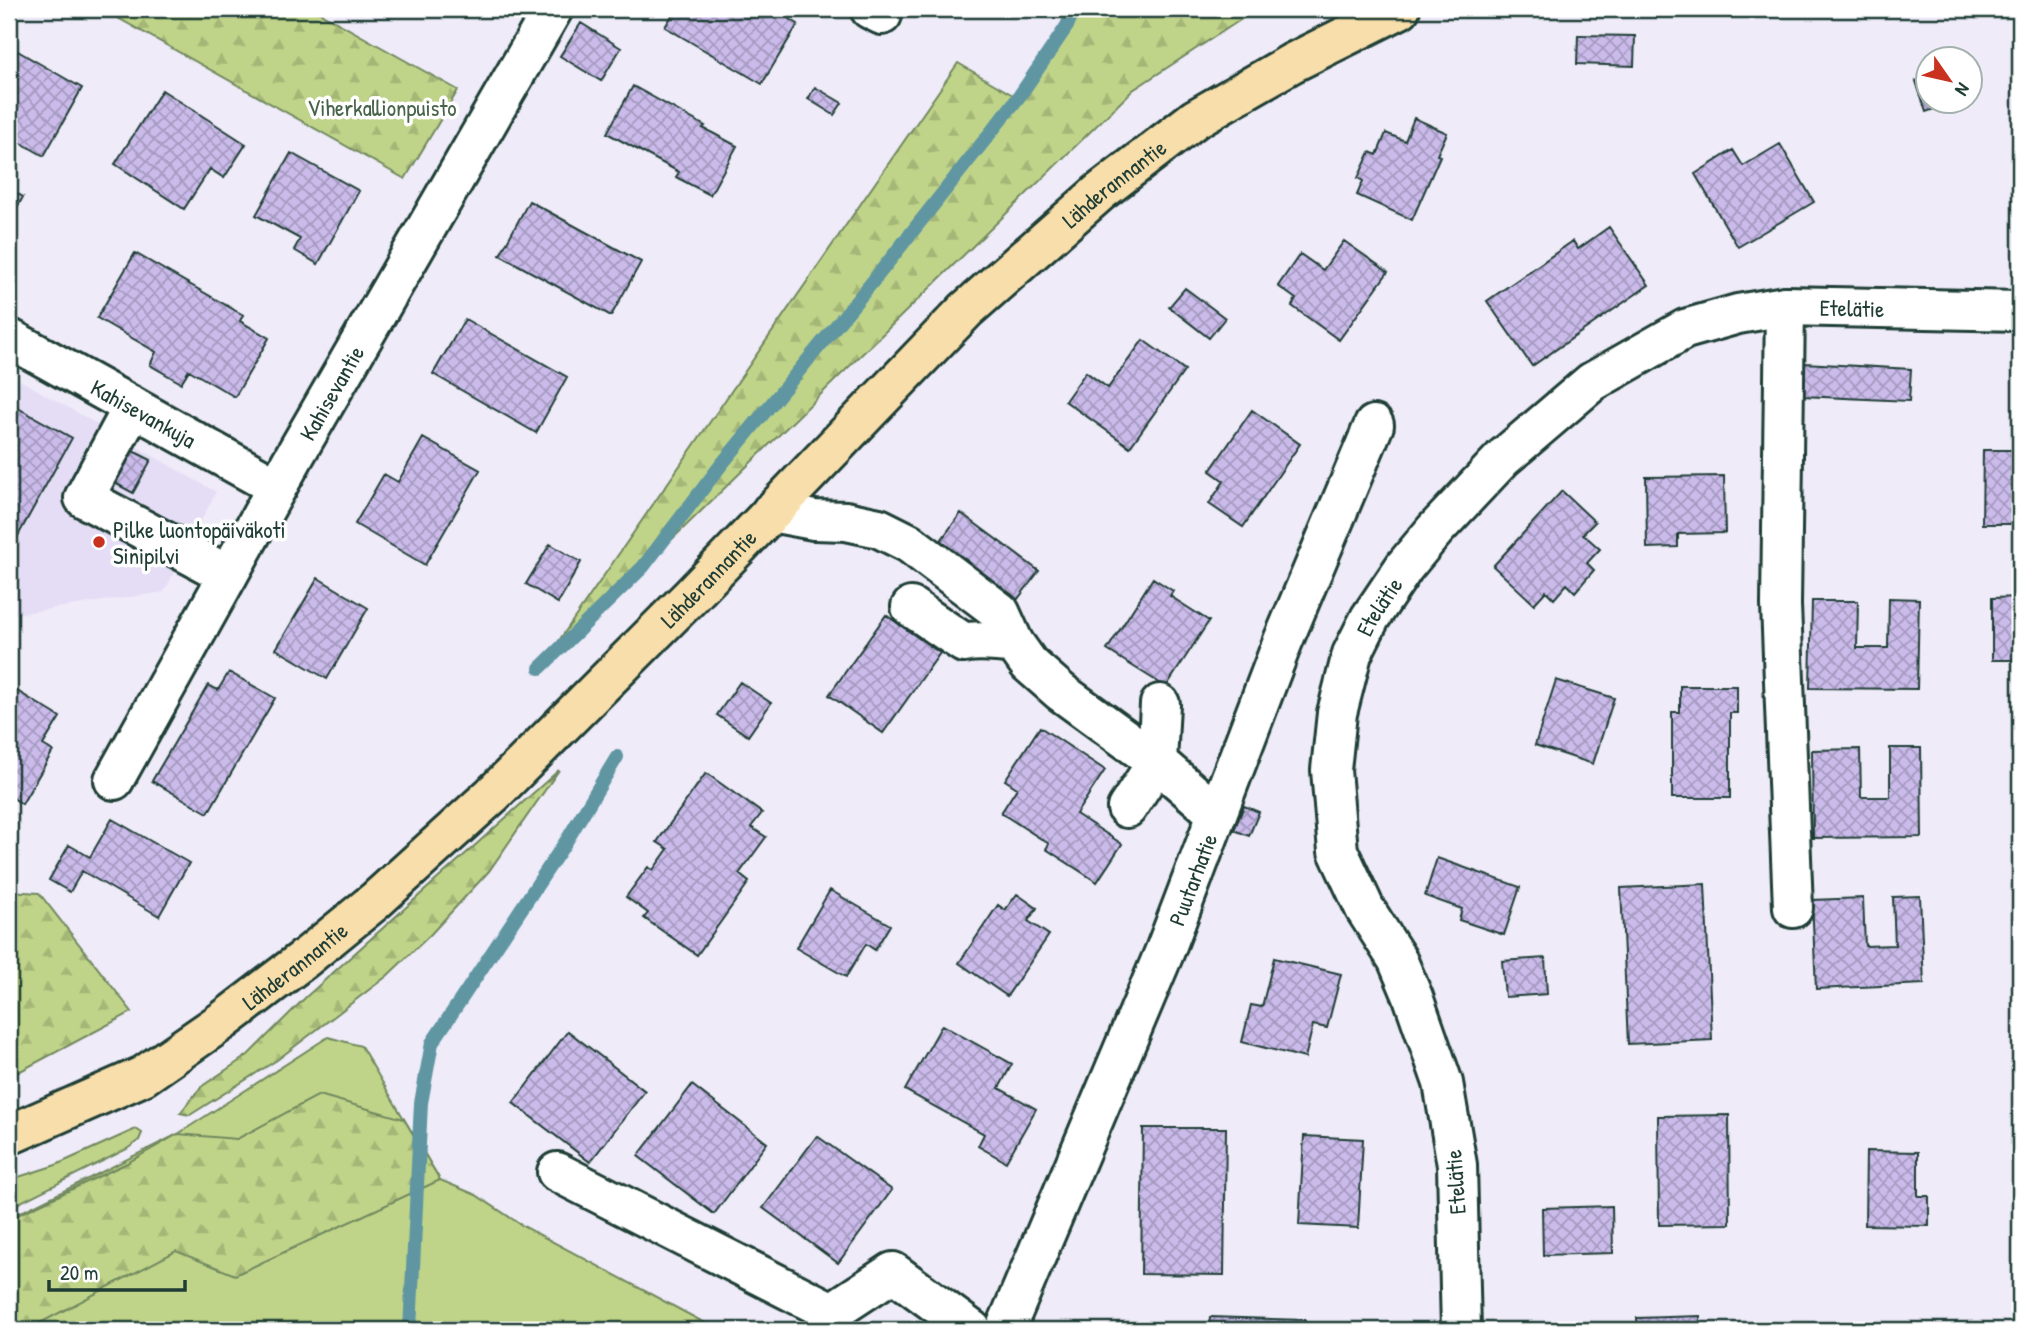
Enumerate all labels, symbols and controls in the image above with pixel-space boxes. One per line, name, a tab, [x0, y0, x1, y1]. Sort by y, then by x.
north arrow	[1913, 46, 1983, 116]
text: N	[1949, 78, 1977, 101]
park label: Viherkallionpuisto	[307, 92, 457, 123]
street label: Lähderannantie	[1055, 132, 1172, 234]
street label: Etelätie	[1819, 291, 1885, 324]
street label: Kahisevantie	[291, 340, 371, 446]
street label: Kahisevankuja	[85, 371, 202, 454]
place label: Pilke luontopäiväkoti Sinipilvi	[113, 514, 286, 571]
street label: Lähderannantie	[653, 522, 763, 634]
marker: Pilke luontopäiväkoti Sinipilvi	[91, 534, 107, 550]
street label: Etelätie	[1348, 571, 1409, 641]
street label: Puutarhatie	[1160, 829, 1224, 930]
street label: Lähderannantie	[235, 914, 354, 1016]
street label: Etelätie	[1437, 1149, 1473, 1215]
scale bar	[49, 1248, 186, 1292]
text: 20 m	[60, 1258, 98, 1287]

